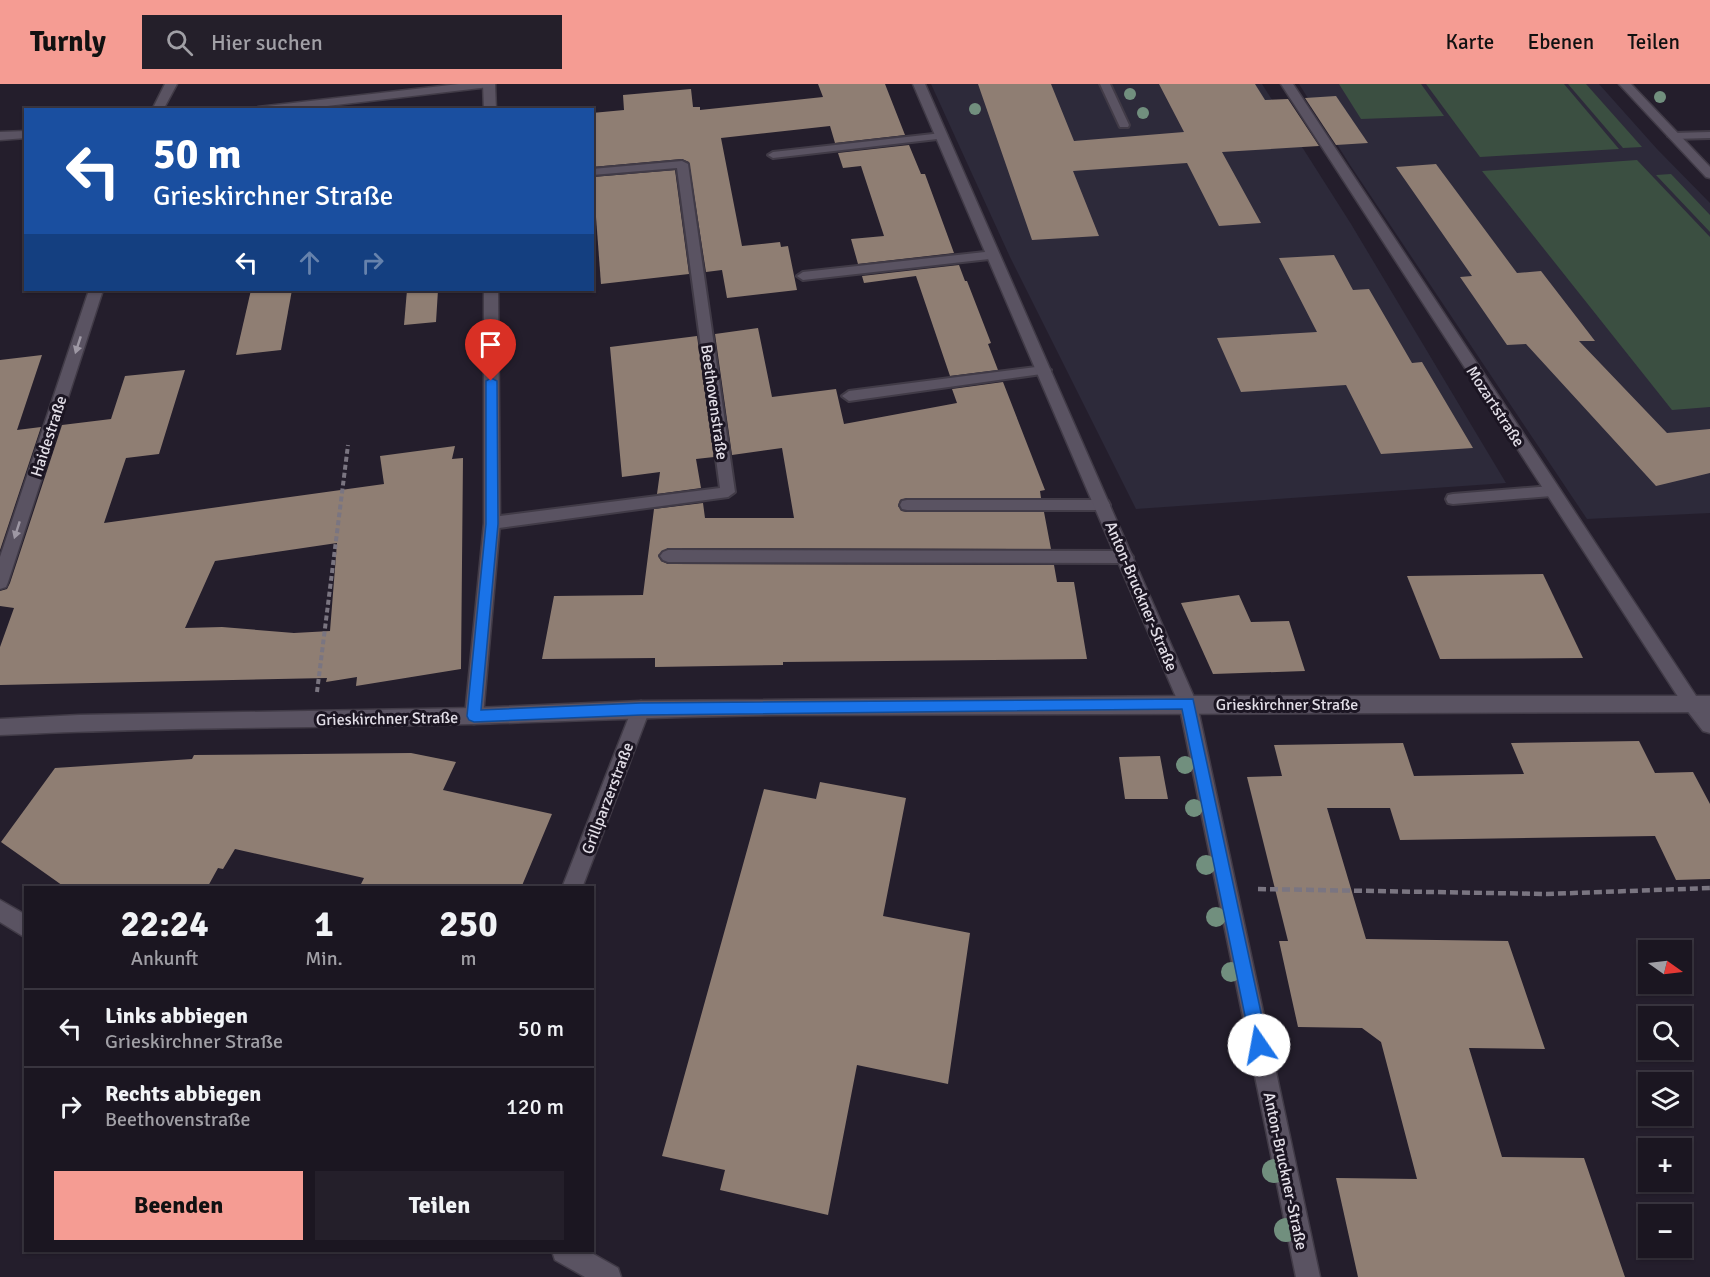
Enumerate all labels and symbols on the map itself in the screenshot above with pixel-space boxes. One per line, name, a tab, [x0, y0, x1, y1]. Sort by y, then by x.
pin	[465, 319, 516, 381]
one-way arrow	[73, 336, 82, 354]
street label: Beethovenstraße	[696, 343, 732, 461]
street label: Mozartstraße	[1462, 362, 1529, 451]
street label: Haidestraße	[26, 393, 71, 479]
street label: Anton-Bruckner-Straße	[1100, 518, 1182, 674]
one-way arrow	[12, 521, 21, 539]
street label: Grieskirchner Straße	[1216, 695, 1358, 715]
street label: Grieskirchner Straße	[316, 708, 458, 730]
street label: Grillparzerstraße	[577, 740, 638, 857]
north arrow	[1638, 940, 1692, 994]
position arrow	[1227, 1013, 1291, 1077]
street label: Anton-Bruckner-Straße	[1259, 1090, 1312, 1252]

